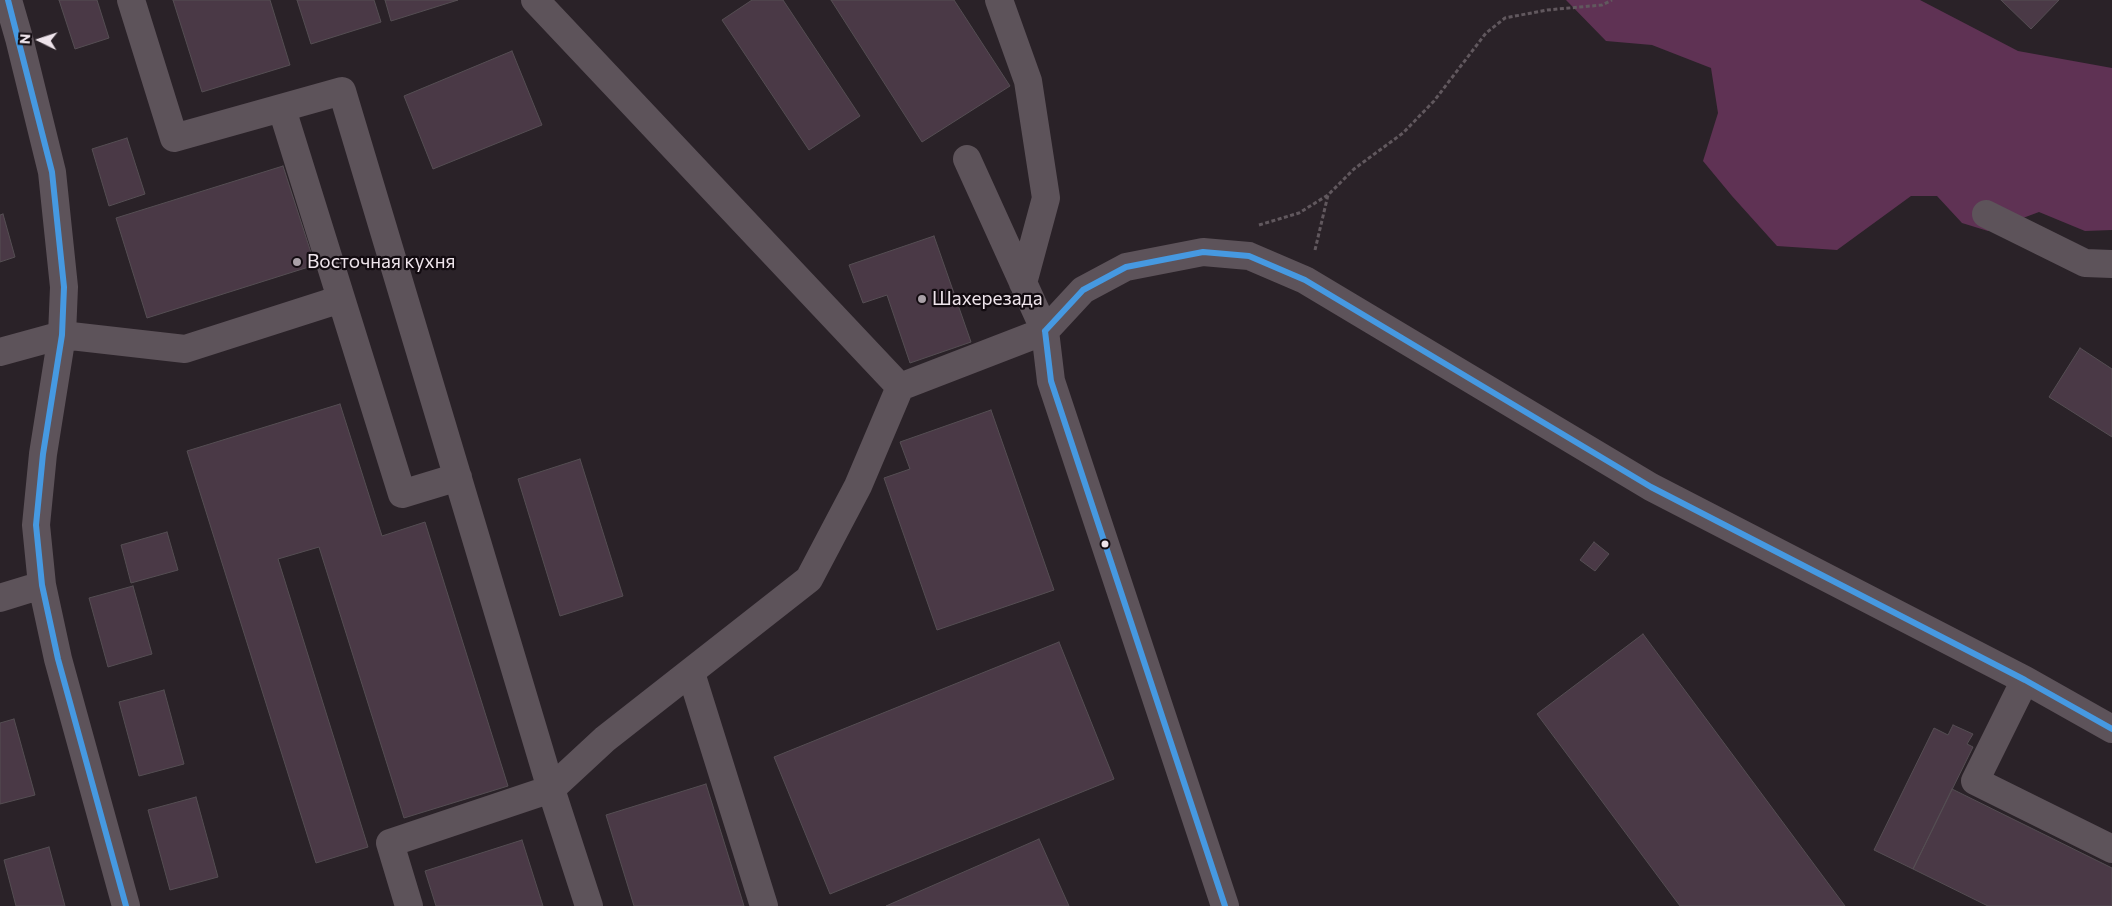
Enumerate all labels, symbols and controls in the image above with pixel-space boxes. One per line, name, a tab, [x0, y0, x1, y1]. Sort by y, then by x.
north arrow	[15, 15, 65, 65]
text: N	[16, 33, 33, 45]
place label: Восточная кухня	[307, 251, 455, 273]
marker: Восточная кухня	[291, 256, 303, 268]
place label: Шахерезада	[932, 288, 1043, 310]
marker: Шахерезада	[916, 293, 928, 305]
unlabelled marker	[1100, 539, 1110, 549]

